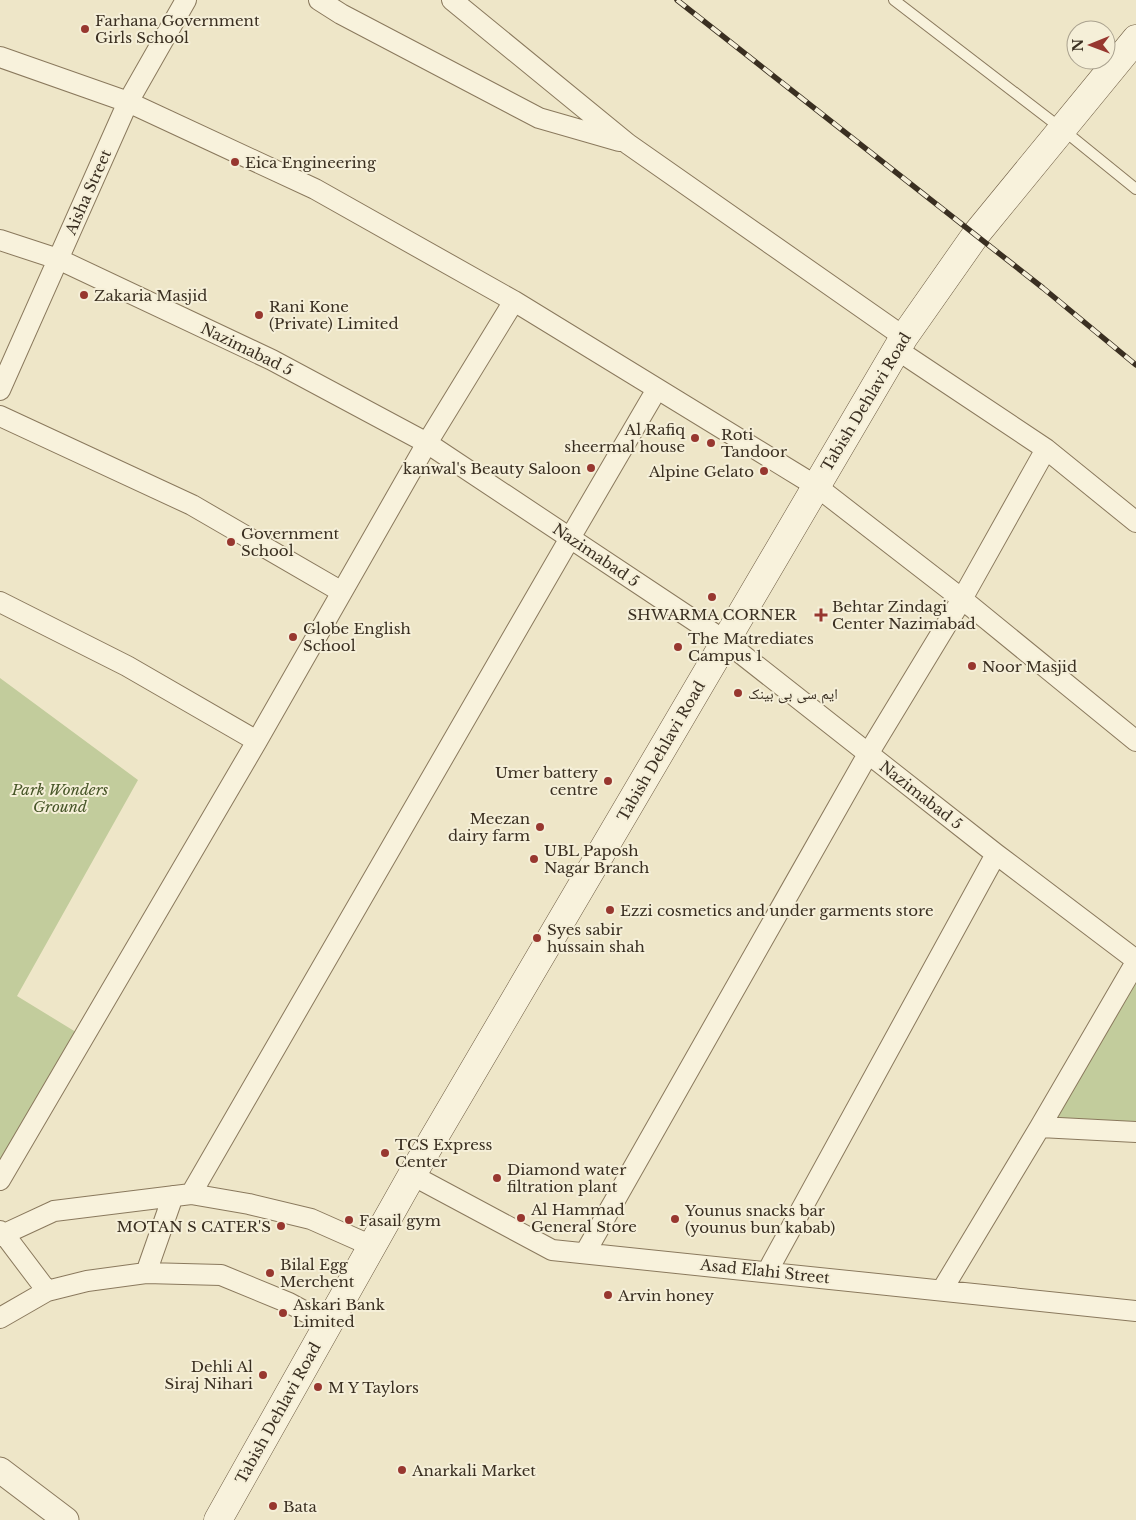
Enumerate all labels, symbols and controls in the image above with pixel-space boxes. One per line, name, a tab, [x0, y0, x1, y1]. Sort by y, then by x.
place label: Farhana Government Girls School	[95, 11, 260, 47]
north arrow	[1066, 20, 1116, 70]
marker: Farhana Government Girls School	[79, 23, 91, 35]
text: N	[1069, 38, 1087, 52]
street label: Aisha Street	[60, 146, 115, 239]
place label: Eica Engineering	[245, 153, 377, 172]
marker: Eica Engineering	[229, 156, 241, 168]
place label: Zakaria Masjid	[94, 286, 207, 305]
marker: Zakaria Masjid	[78, 289, 90, 301]
place label: Rani Kone (Private) Limited	[269, 297, 399, 333]
marker: Rani Kone (Private) Limited	[253, 309, 265, 321]
street label: Nazimabad 5	[198, 318, 296, 380]
street label: Tabish Dehlavi Road	[817, 329, 915, 475]
place label: Al Rafiq sheermal house	[564, 420, 685, 456]
place label: Roti Tandoor	[721, 425, 788, 461]
marker: Al Rafiq sheermal house	[689, 432, 701, 444]
marker: Roti Tandoor	[705, 437, 717, 449]
place label: kanwal's Beauty Saloon	[403, 459, 581, 478]
marker: kanwal's Beauty Saloon	[585, 462, 597, 474]
place label: Alpine Gelato	[648, 462, 754, 481]
marker: Alpine Gelato	[758, 465, 770, 477]
street label: Nazimabad 5	[549, 519, 643, 591]
place label: Government School	[241, 524, 339, 560]
marker: Government School	[225, 536, 237, 548]
marker: SHWARMA CORNER	[706, 591, 718, 603]
place label: Behtar Zindagi Center Nazimabad	[832, 597, 976, 633]
place label: SHWARMA CORNER	[627, 605, 798, 624]
marker: Behtar Zindagi Center Nazimabad	[814, 608, 828, 622]
place label: Globe English School	[303, 619, 411, 655]
place label: The Matrediates Campus 1	[688, 629, 814, 665]
marker: Globe English School	[287, 631, 299, 643]
marker: The Matrediates Campus 1	[672, 641, 684, 653]
place label: Noor Masjid	[982, 657, 1077, 676]
marker: Noor Masjid	[966, 660, 978, 672]
street label: Tabish Dehlavi Road	[613, 678, 709, 824]
place label: ایم سی بی بینک	[748, 684, 838, 704]
marker: ایم سی بی بینک	[732, 687, 744, 699]
street label: Nazimabad 5	[876, 757, 966, 833]
place label: Umer battery centre	[495, 763, 598, 799]
marker: Umer battery centre	[602, 775, 614, 787]
park label: Park Wonders Ground	[11, 780, 109, 816]
place label: Meezan dairy farm	[448, 809, 530, 845]
marker: Meezan dairy farm	[534, 821, 546, 833]
place label: UBL Paposh Nagar Branch	[544, 841, 649, 877]
marker: UBL Paposh Nagar Branch	[528, 853, 540, 865]
place label: Ezzi cosmetics and under garments store	[620, 901, 934, 920]
marker: Ezzi cosmetics and under garments store	[604, 904, 616, 916]
place label: Syes sabir hussain shah	[547, 920, 645, 956]
marker: Syes sabir hussain shah	[531, 932, 543, 944]
place label: TCS Express Center	[395, 1135, 493, 1171]
marker: TCS Express Center	[379, 1147, 391, 1159]
place label: Diamond water filtration plant	[507, 1160, 627, 1196]
marker: Diamond water filtration plant	[491, 1172, 503, 1184]
place label: Al Hammad General Store	[530, 1200, 637, 1236]
place label: Younus snacks bar (younus bun kabab)	[684, 1201, 835, 1237]
place label: Fasail gym	[359, 1211, 441, 1230]
marker: Al Hammad General Store	[515, 1212, 527, 1224]
marker: Younus snacks bar (younus bun kabab)	[669, 1213, 681, 1225]
marker: Fasail gym	[343, 1214, 355, 1226]
place label: MOTAN S CATER'S	[117, 1217, 271, 1236]
marker: MOTAN S CATER'S	[275, 1220, 287, 1232]
place label: Bilal Egg Merchent	[280, 1255, 355, 1291]
street label: Asad Elahi Street	[698, 1255, 831, 1287]
marker: Bilal Egg Merchent	[264, 1267, 276, 1279]
place label: Arvin honey	[617, 1286, 715, 1305]
marker: Arvin honey	[602, 1289, 614, 1301]
place label: Askari Bank Limited	[292, 1295, 386, 1331]
marker: Askari Bank Limited	[277, 1307, 289, 1319]
street label: Tabish Dehlavi Road	[231, 1339, 325, 1487]
place label: Dehli Al Siraj Nihari	[165, 1357, 253, 1393]
marker: Dehli Al Siraj Nihari	[257, 1369, 269, 1381]
place label: M Y Taylors	[328, 1378, 419, 1397]
marker: M Y Taylors	[312, 1381, 324, 1393]
place label: Anarkali Market	[411, 1461, 536, 1480]
marker: Anarkali Market	[396, 1464, 408, 1476]
place label: Bata	[283, 1497, 317, 1516]
marker: Bata	[267, 1500, 279, 1512]

